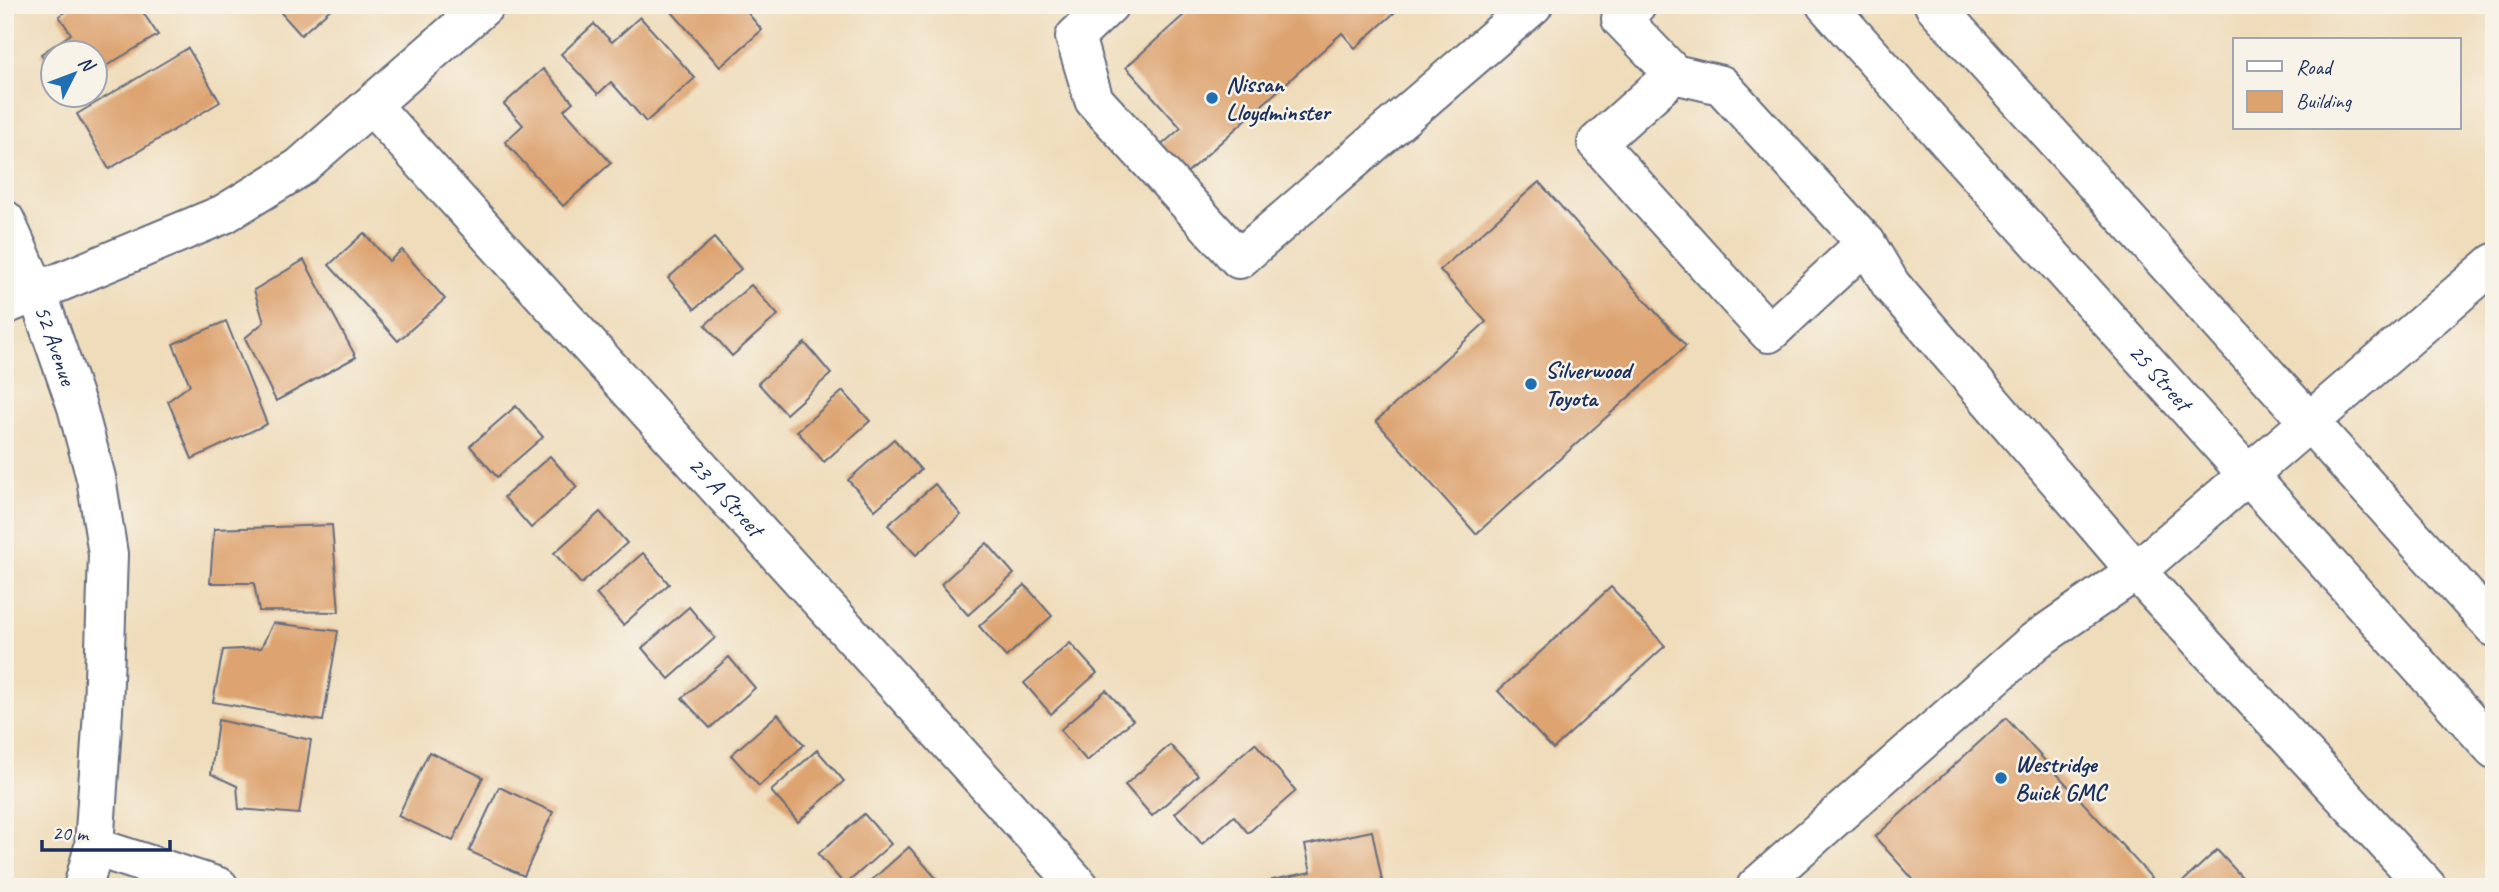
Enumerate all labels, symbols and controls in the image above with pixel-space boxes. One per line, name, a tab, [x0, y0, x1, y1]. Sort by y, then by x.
north arrow	[38, 38, 108, 108]
legend	[2233, 38, 2460, 130]
text: N	[73, 51, 101, 78]
text: Road	[2296, 54, 2335, 80]
place label: Nissan Lloydminster	[1226, 69, 1332, 127]
text: Building	[2296, 88, 2353, 114]
marker: Nissan Lloydminster	[1204, 90, 1220, 106]
street label: 52 Avenue	[28, 301, 84, 391]
street label: 25 Street	[2122, 337, 2200, 419]
place label: Silverwood Toyota	[1545, 355, 1635, 413]
marker: Silverwood Toyota	[1523, 376, 1539, 392]
street label: 23 A Street	[682, 450, 772, 545]
place label: Westridge Buick GMC	[2015, 749, 2109, 807]
marker: Westridge Buick GMC	[1993, 770, 2009, 786]
scale bar	[42, 808, 170, 852]
text: 20 m	[52, 820, 90, 846]

